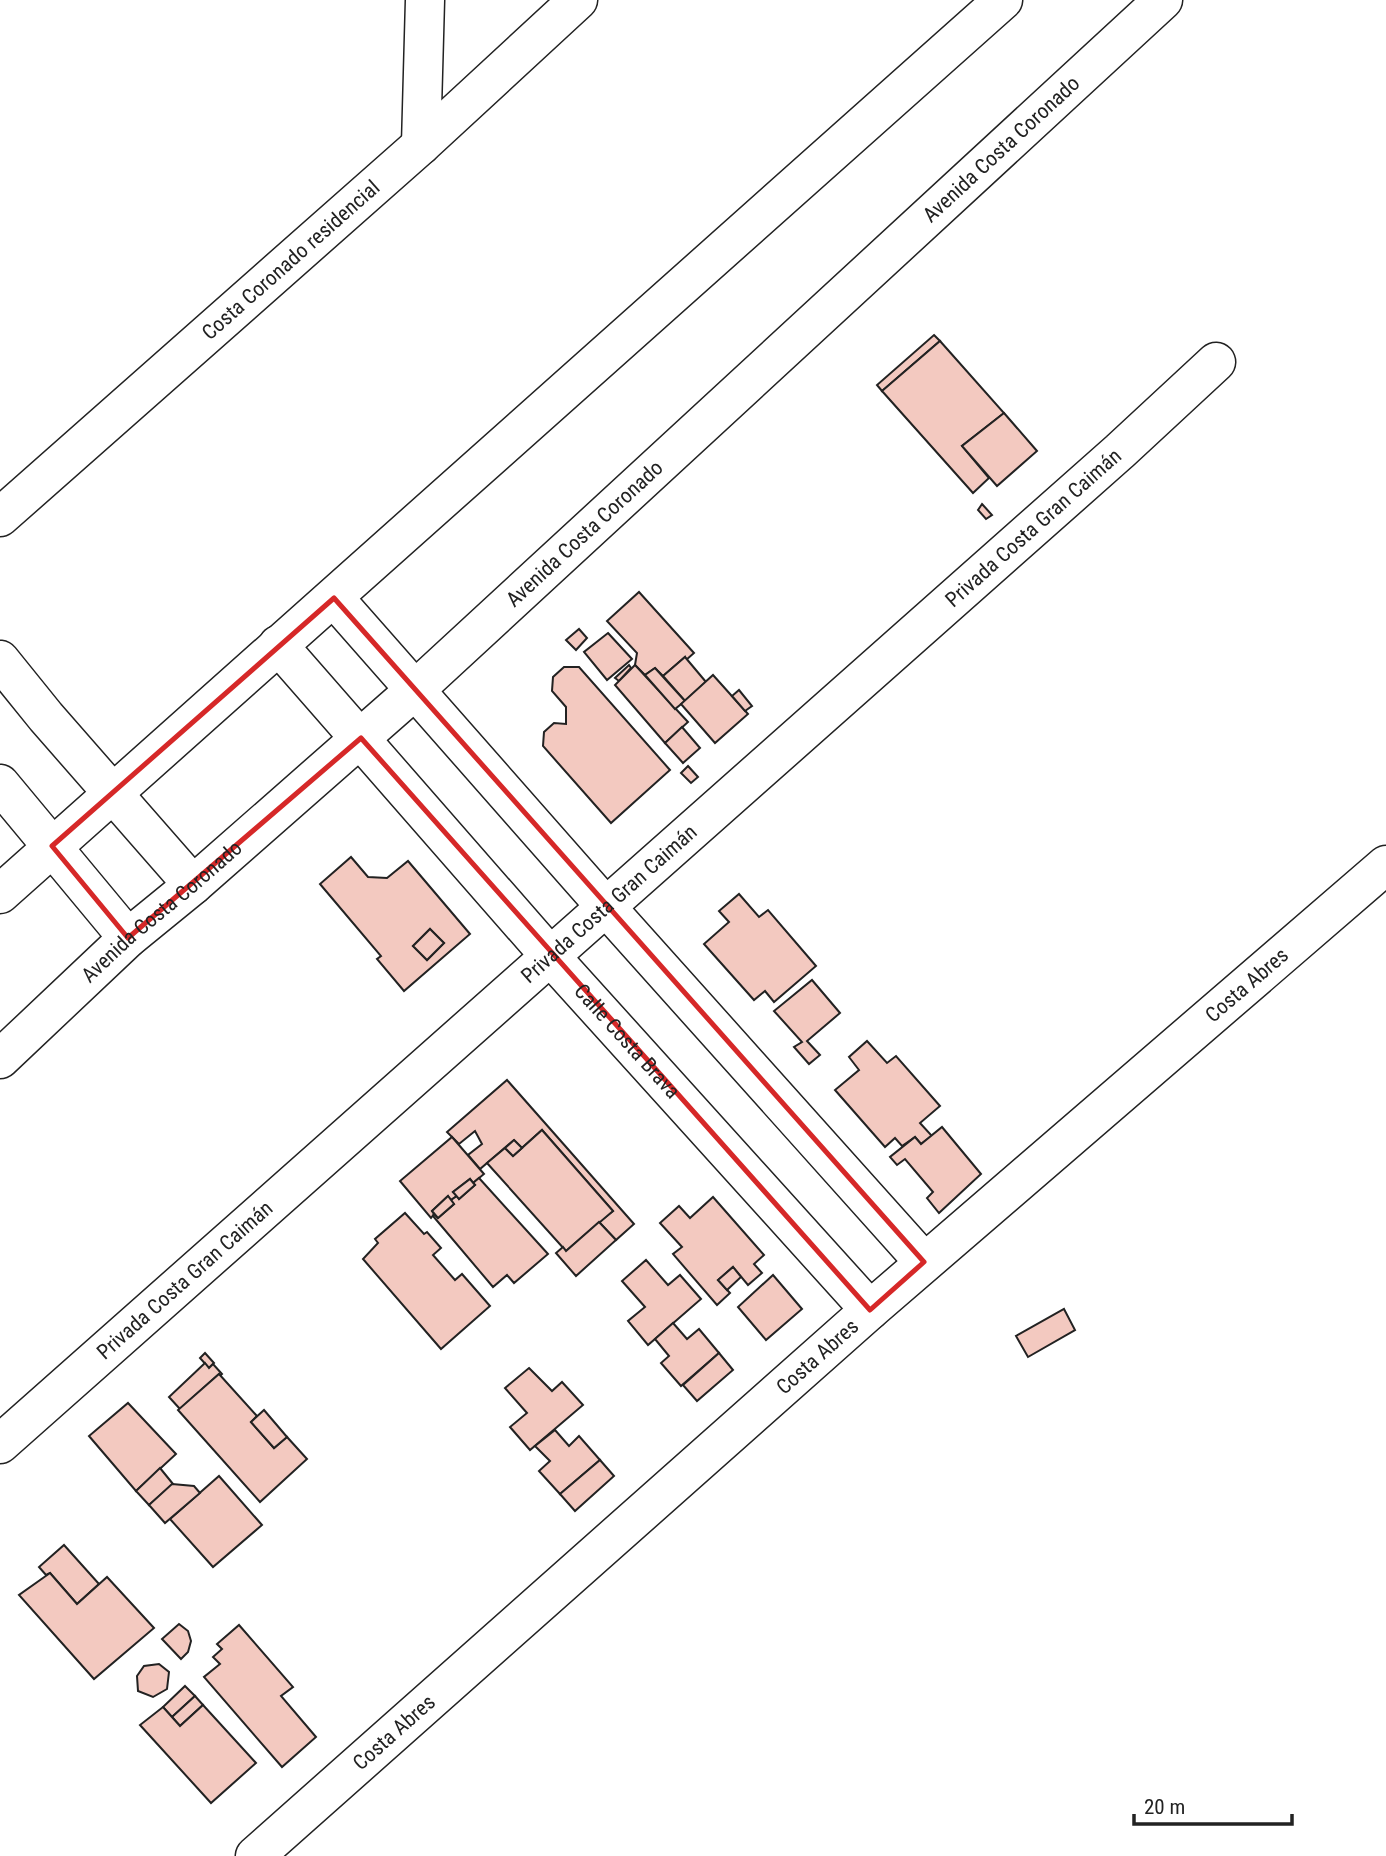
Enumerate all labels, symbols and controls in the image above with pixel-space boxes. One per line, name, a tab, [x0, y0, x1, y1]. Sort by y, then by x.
street label: Avenida Costa Coronado	[918, 71, 1084, 227]
street label: Costa Coronado residencial	[197, 175, 384, 345]
street label: Privada Costa Gran Caimán	[941, 444, 1126, 612]
street label: Avenida Costa Coronado	[501, 456, 668, 612]
street label: Privada Costa Gran Caimán	[516, 820, 702, 988]
street label: Avenida Costa Coronado	[77, 836, 247, 987]
street label: Costa Abres	[1201, 943, 1293, 1027]
street label: Calle Costa Brava	[569, 979, 685, 1103]
street label: Privada Costa Gran Caimán	[92, 1196, 278, 1364]
street label: Costa Abres	[772, 1314, 863, 1399]
street label: Costa Abres	[348, 1690, 440, 1775]
scale bar	[1134, 1783, 1292, 1827]
text: 20 m	[1144, 1795, 1185, 1819]

